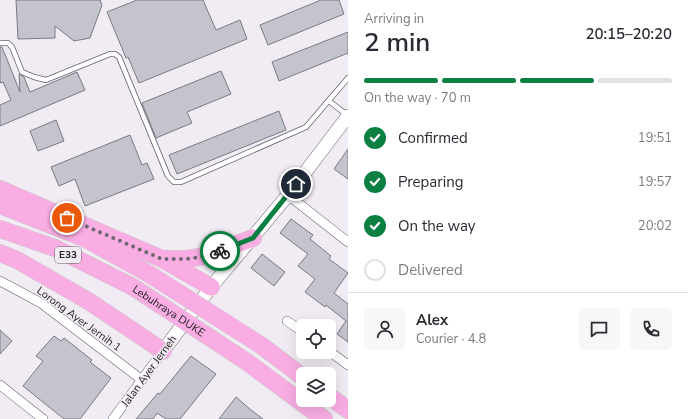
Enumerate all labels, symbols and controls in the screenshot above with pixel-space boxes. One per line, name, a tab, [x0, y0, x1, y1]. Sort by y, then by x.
text: Arriving in	[364, 10, 424, 28]
text: 20:15–20:20	[585, 24, 672, 44]
text: 2 min	[364, 25, 430, 60]
text: On the way · 70 m	[364, 89, 471, 107]
icon: check	[364, 127, 386, 149]
text: Confirmed	[398, 128, 468, 148]
text: 19:51	[638, 129, 672, 147]
pin	[279, 167, 313, 201]
icon: check	[364, 171, 386, 193]
text: Preparing	[398, 172, 463, 192]
icon: home	[285, 173, 307, 195]
text: 19:57	[638, 173, 672, 191]
pin	[50, 201, 84, 235]
icon: bag	[56, 207, 78, 229]
icon: check	[364, 215, 386, 237]
text: On the way	[398, 216, 476, 236]
text: 20:02	[638, 217, 672, 235]
courier	[200, 231, 240, 271]
icon: bike	[209, 240, 231, 262]
road number: E33	[55, 247, 81, 263]
text: Delivered	[398, 260, 463, 280]
street label: Lebuhraya DUKE	[130, 281, 208, 340]
street label: Lorong Ayer Jernih 1	[34, 283, 124, 355]
button: person	[364, 308, 406, 350]
button: chat	[578, 308, 620, 350]
button: phone	[630, 308, 672, 350]
text: Alex	[416, 310, 448, 330]
map controls	[296, 319, 336, 407]
button: locate	[296, 319, 336, 359]
text: Courier · 4.8	[416, 330, 486, 348]
street label: Jalan Ayer Jerneh	[117, 332, 180, 411]
button: layers	[296, 367, 336, 407]

